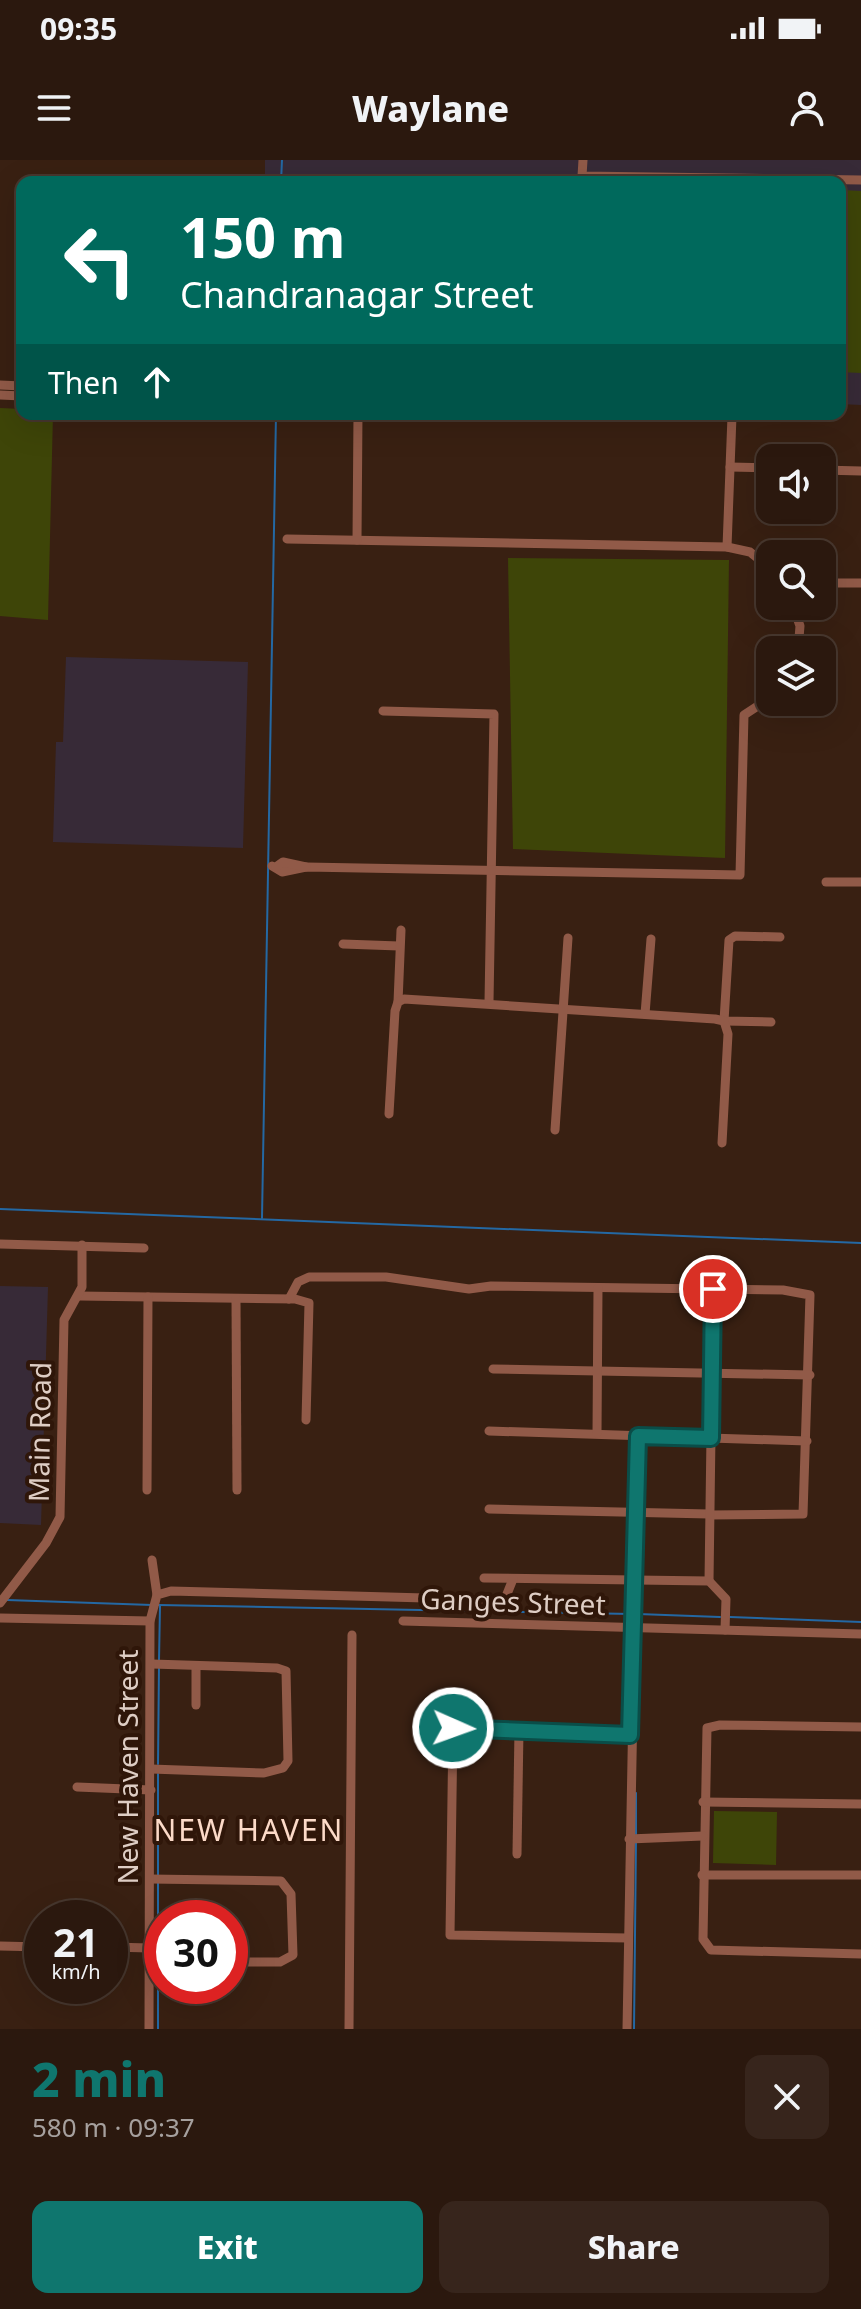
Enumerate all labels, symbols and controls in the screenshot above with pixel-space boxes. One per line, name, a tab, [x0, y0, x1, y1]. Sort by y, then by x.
text: 09:35	[40, 8, 117, 49]
text: Waylane	[352, 84, 509, 133]
icon: menu	[32, 86, 76, 130]
icon: person	[785, 86, 829, 130]
text: 150 m	[180, 198, 345, 274]
icon: left	[48, 208, 152, 312]
text: Chandranagar Street	[180, 270, 533, 319]
icon: ahead	[135, 360, 179, 404]
text: Then	[48, 362, 119, 403]
map controls	[756, 444, 836, 716]
button: sound	[756, 444, 836, 524]
button: search	[756, 540, 836, 620]
button: layers	[756, 636, 836, 716]
pin	[679, 1255, 747, 1323]
icon: arrive	[691, 1267, 735, 1311]
street label: Main Road	[19, 1362, 59, 1502]
street label: Ganges Street	[420, 1579, 606, 1623]
street label: New Haven Street	[108, 1649, 146, 1885]
position arrow	[411, 1686, 495, 1770]
district label: NEW HAVEN	[154, 1809, 344, 1850]
speed limit sign: 30	[144, 1900, 248, 2004]
text: 21	[53, 1914, 99, 1969]
text: km/h	[51, 1958, 101, 1985]
text: 2 min	[32, 2046, 166, 2111]
button: close	[745, 2055, 829, 2139]
text: 580 m · 09:37	[32, 2109, 195, 2145]
button: Exit	[32, 2201, 423, 2293]
button: Share	[439, 2201, 829, 2293]

